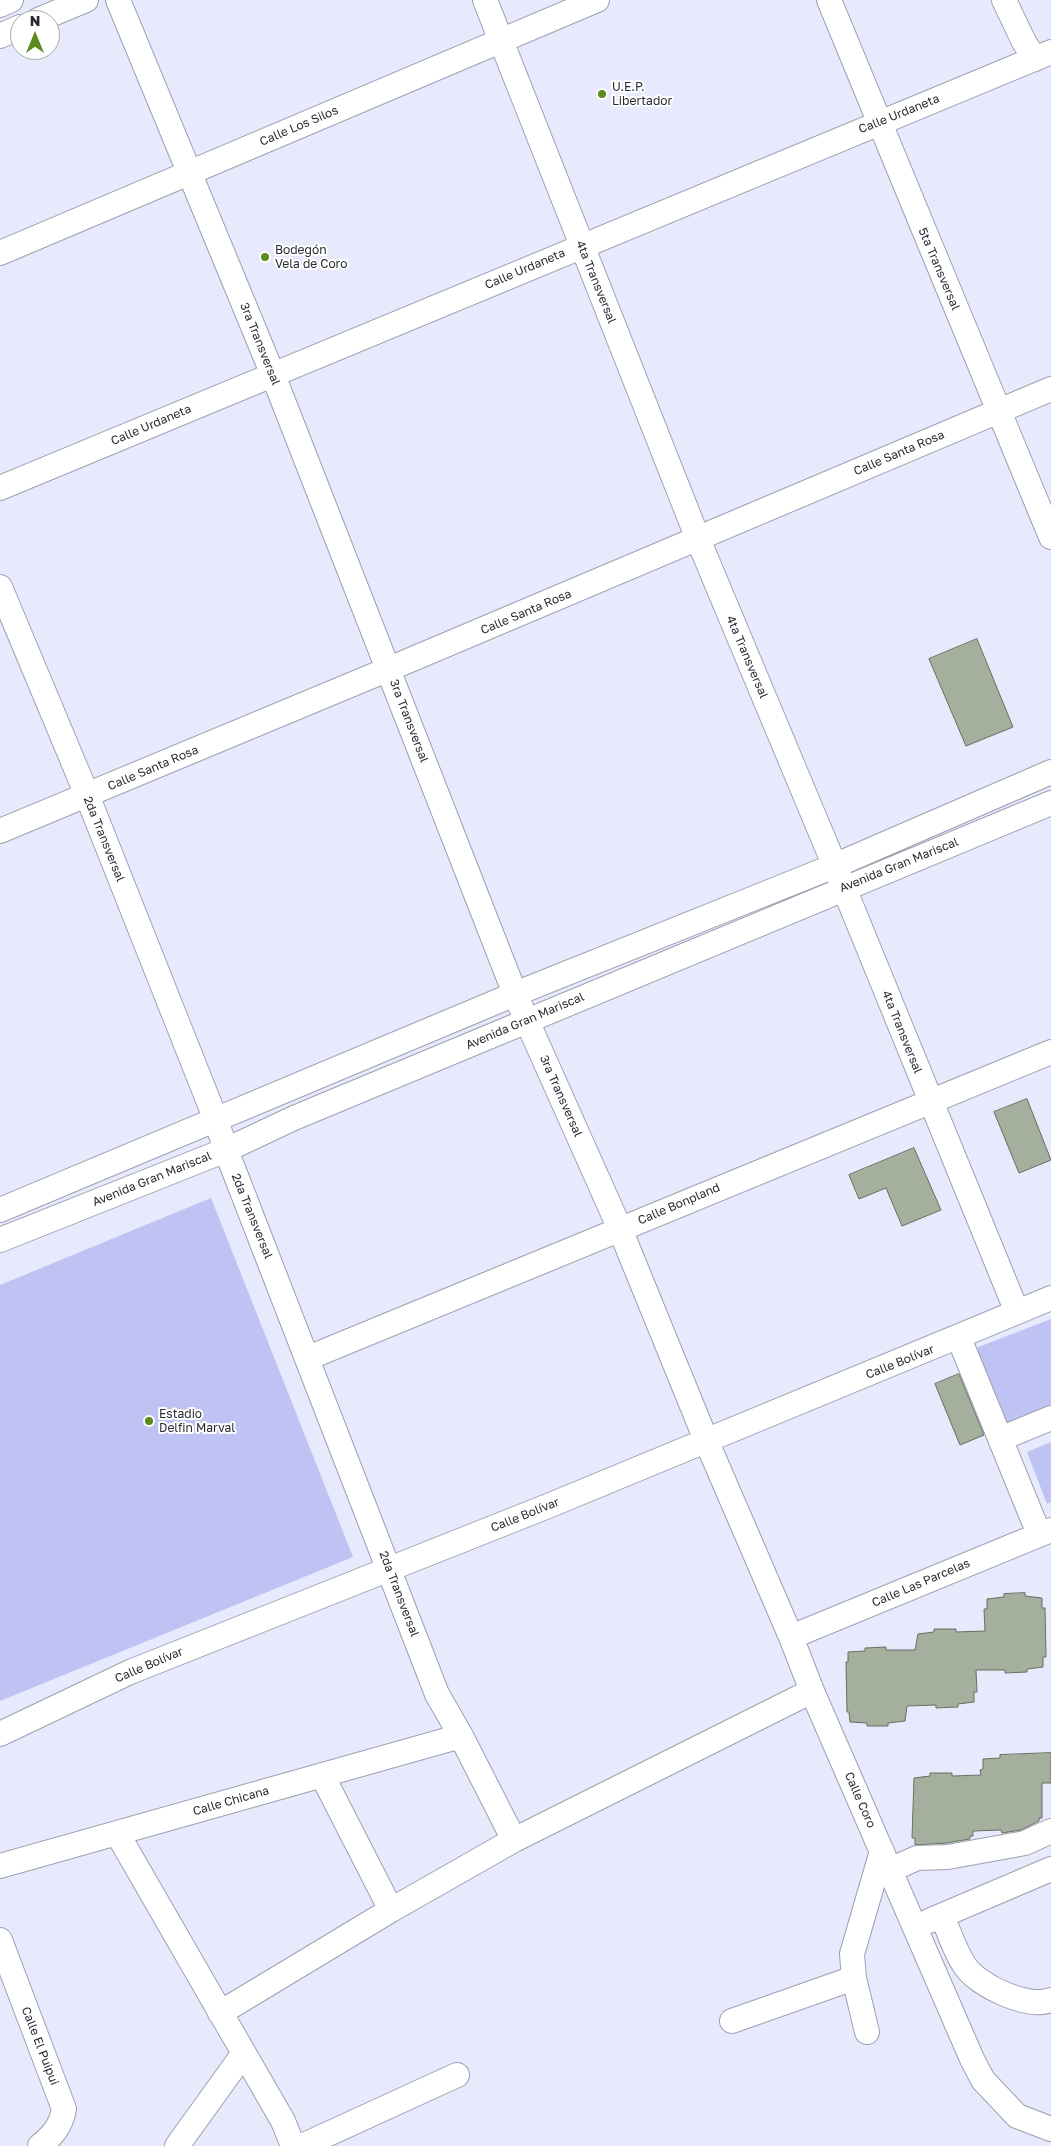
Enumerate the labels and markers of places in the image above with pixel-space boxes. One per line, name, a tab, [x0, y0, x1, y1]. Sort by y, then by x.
place label: U.E.P. Libertador	[612, 80, 672, 108]
marker: U.E.P. Libertador	[596, 88, 608, 100]
place label: Bodegón Vela de Coro	[275, 243, 347, 271]
marker: Bodegón Vela de Coro	[259, 251, 271, 263]
place label: Estadio Delfin Marval	[159, 1407, 235, 1435]
marker: Estadio Delfin Marval	[143, 1415, 155, 1427]

